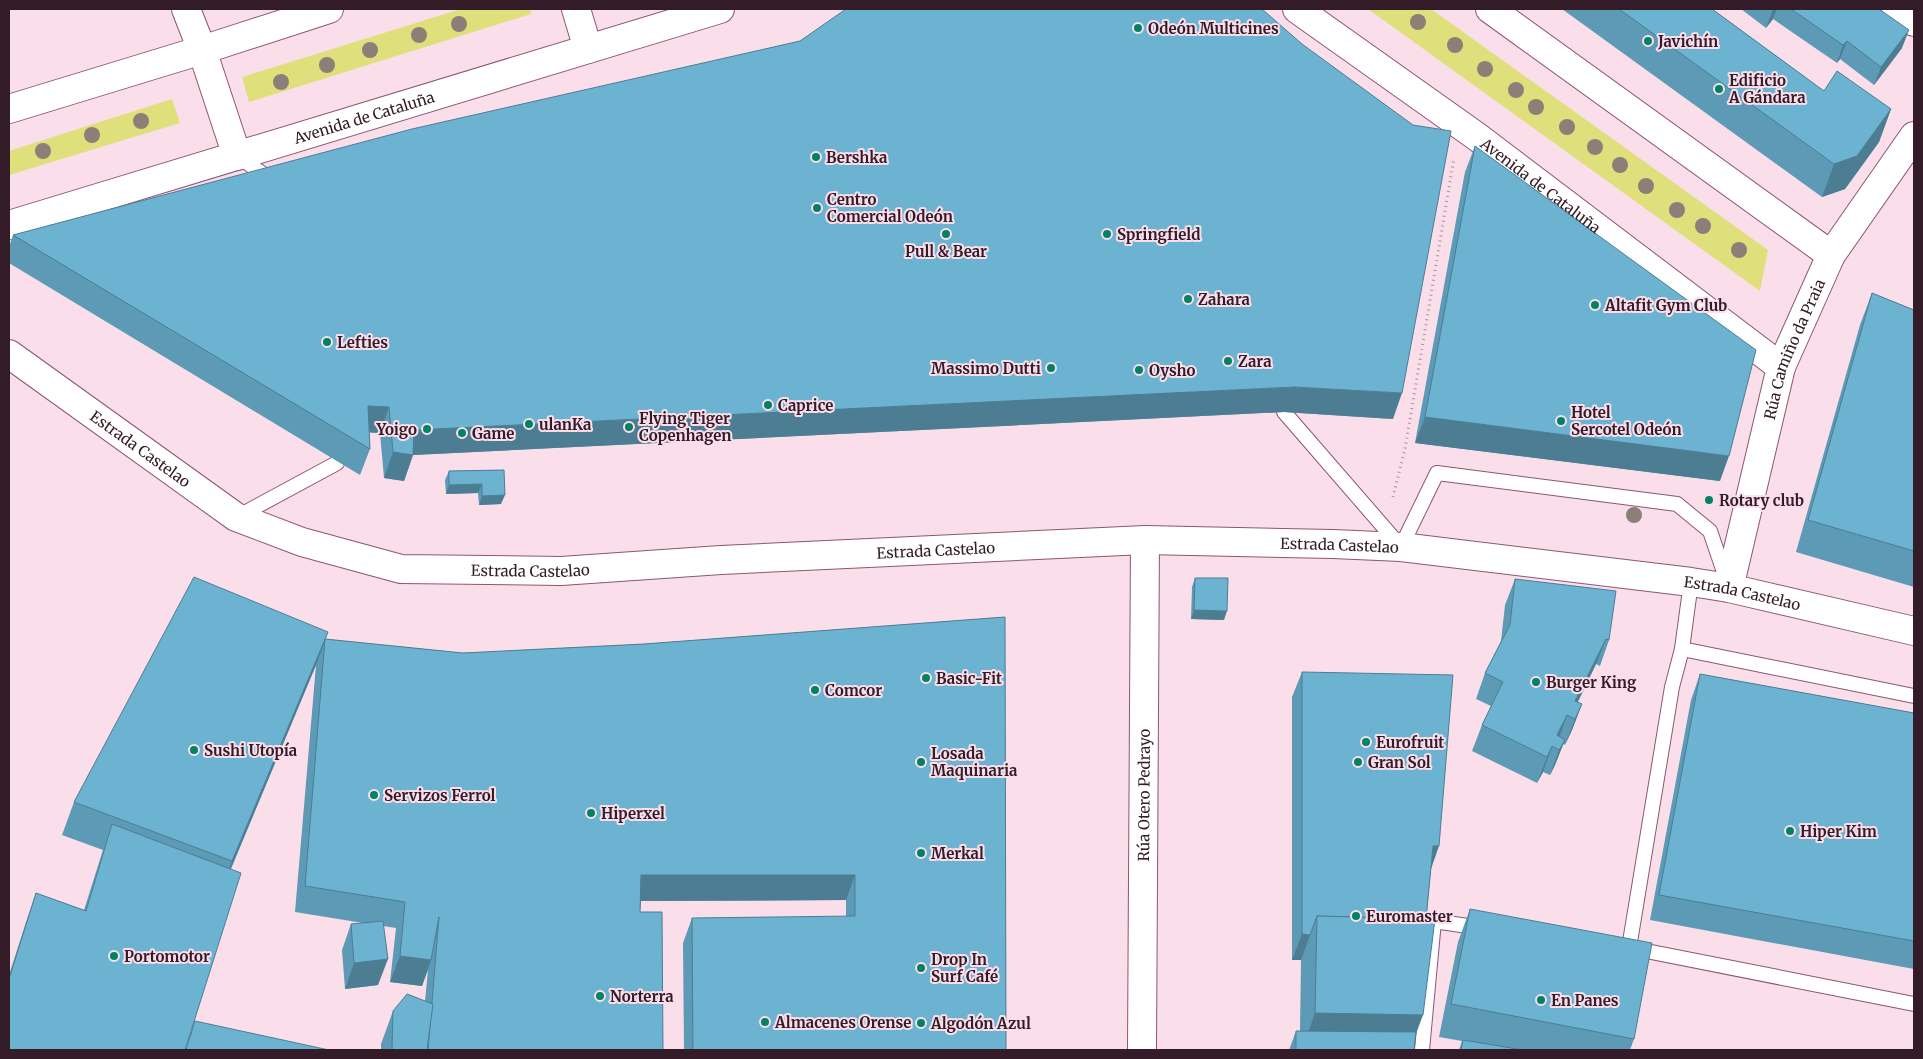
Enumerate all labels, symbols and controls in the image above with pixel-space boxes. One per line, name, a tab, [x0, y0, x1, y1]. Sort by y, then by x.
place label: Odeón Multicines	[1148, 19, 1279, 38]
marker: Odeón Multicines	[1132, 22, 1144, 34]
place label: Javichín	[1657, 32, 1718, 51]
marker: Javichín	[1642, 35, 1654, 47]
place label: Edificio A Gándara	[1728, 71, 1806, 107]
marker: Edificio A Gándara	[1713, 83, 1725, 95]
street label: Avenida de Cataluña	[291, 87, 436, 148]
street label: Avenida de Cataluña	[1476, 133, 1605, 237]
place label: Bershka	[826, 148, 888, 167]
marker: Bershka	[810, 151, 822, 163]
place label: Centro Comercial Odeón	[827, 190, 953, 226]
marker: Centro Comercial Odeón	[811, 202, 823, 214]
place label: Springfield	[1117, 225, 1200, 244]
marker: Pull & Bear	[940, 228, 952, 240]
marker: Springfield	[1101, 228, 1113, 240]
place label: Pull & Bear	[905, 242, 987, 261]
street label: Rúa Camiño da Praia	[1759, 276, 1829, 421]
place label: Zahara	[1198, 290, 1251, 309]
marker: Zahara	[1182, 293, 1194, 305]
place label: Altafit Gym Club	[1604, 296, 1727, 315]
marker: Altafit Gym Club	[1589, 299, 1601, 311]
place label: Lefties	[337, 333, 388, 352]
marker: Lefties	[321, 336, 333, 348]
place label: Zara	[1238, 352, 1272, 371]
marker: Zara	[1222, 355, 1234, 367]
place label: Massimo Dutti	[931, 359, 1041, 378]
place label: Oysho	[1149, 361, 1196, 380]
marker: Massimo Dutti	[1045, 362, 1057, 374]
marker: Oysho	[1133, 364, 1145, 376]
place label: Caprice	[778, 396, 833, 415]
marker: Caprice	[762, 399, 774, 411]
place label: Hotel Sercotel Odeón	[1571, 403, 1682, 439]
street label: Estrada Castelao	[87, 406, 195, 491]
place label: Flying Tiger Copenhagen	[639, 409, 731, 445]
place label: ulanKa	[539, 415, 592, 434]
marker: Hotel Sercotel Odeón	[1555, 415, 1567, 427]
marker: ulanKa	[523, 418, 535, 430]
place label: Yoigo	[375, 420, 417, 439]
marker: Flying Tiger Copenhagen	[623, 421, 635, 433]
marker: Yoigo	[421, 423, 433, 435]
place label: Game	[472, 424, 514, 443]
marker: Game	[456, 427, 468, 439]
place label: Rotary club	[1719, 491, 1804, 510]
marker: Rotary club	[1703, 494, 1715, 506]
street label: Estrada Castelao	[1280, 533, 1399, 556]
street label: Estrada Castelao	[876, 538, 996, 562]
street label: Estrada Castelao	[471, 560, 591, 581]
street label: Estrada Castelao	[1683, 572, 1803, 614]
place label: Basic-Fit	[936, 669, 1002, 688]
marker: Basic-Fit	[920, 672, 932, 684]
place label: Burger King	[1546, 673, 1637, 692]
marker: Burger King	[1530, 676, 1542, 688]
place label: Comcor	[825, 681, 882, 700]
marker: Comcor	[809, 684, 821, 696]
street label: Rúa Otero Pedrayo	[1134, 728, 1153, 861]
place label: Eurofruit	[1376, 733, 1444, 752]
marker: Eurofruit	[1360, 736, 1372, 748]
place label: Sushi Utopía	[204, 741, 298, 760]
marker: Sushi Utopía	[188, 744, 200, 756]
place label: Losada Maquinaria	[931, 744, 1018, 780]
place label: Gran Sol	[1368, 753, 1431, 772]
marker: Losada Maquinaria	[915, 756, 927, 768]
marker: Gran Sol	[1352, 756, 1364, 768]
place label: Servizos Ferrol	[384, 786, 496, 805]
marker: Servizos Ferrol	[368, 789, 380, 801]
place label: Hiperxel	[601, 804, 665, 823]
marker: Hiperxel	[585, 807, 597, 819]
place label: Hiper Kim	[1800, 822, 1877, 841]
marker: Hiper Kim	[1784, 825, 1796, 837]
place label: Merkal	[931, 844, 984, 863]
marker: Merkal	[915, 847, 927, 859]
place label: Euromaster	[1366, 907, 1453, 926]
marker: Euromaster	[1350, 910, 1362, 922]
place label: Portomotor	[124, 947, 210, 966]
marker: Portomotor	[108, 950, 120, 962]
place label: Drop In Surf Café	[931, 950, 998, 986]
marker: Drop In Surf Café	[915, 962, 927, 974]
place label: Norterra	[610, 987, 674, 1006]
marker: Norterra	[594, 990, 606, 1002]
place label: En Panes	[1551, 991, 1619, 1010]
marker: En Panes	[1535, 994, 1547, 1006]
place label: Almacenes Orense	[774, 1013, 911, 1032]
place label: Algodón Azul	[930, 1014, 1031, 1033]
marker: Almacenes Orense	[759, 1016, 771, 1028]
marker: Algodón Azul	[915, 1017, 927, 1029]

